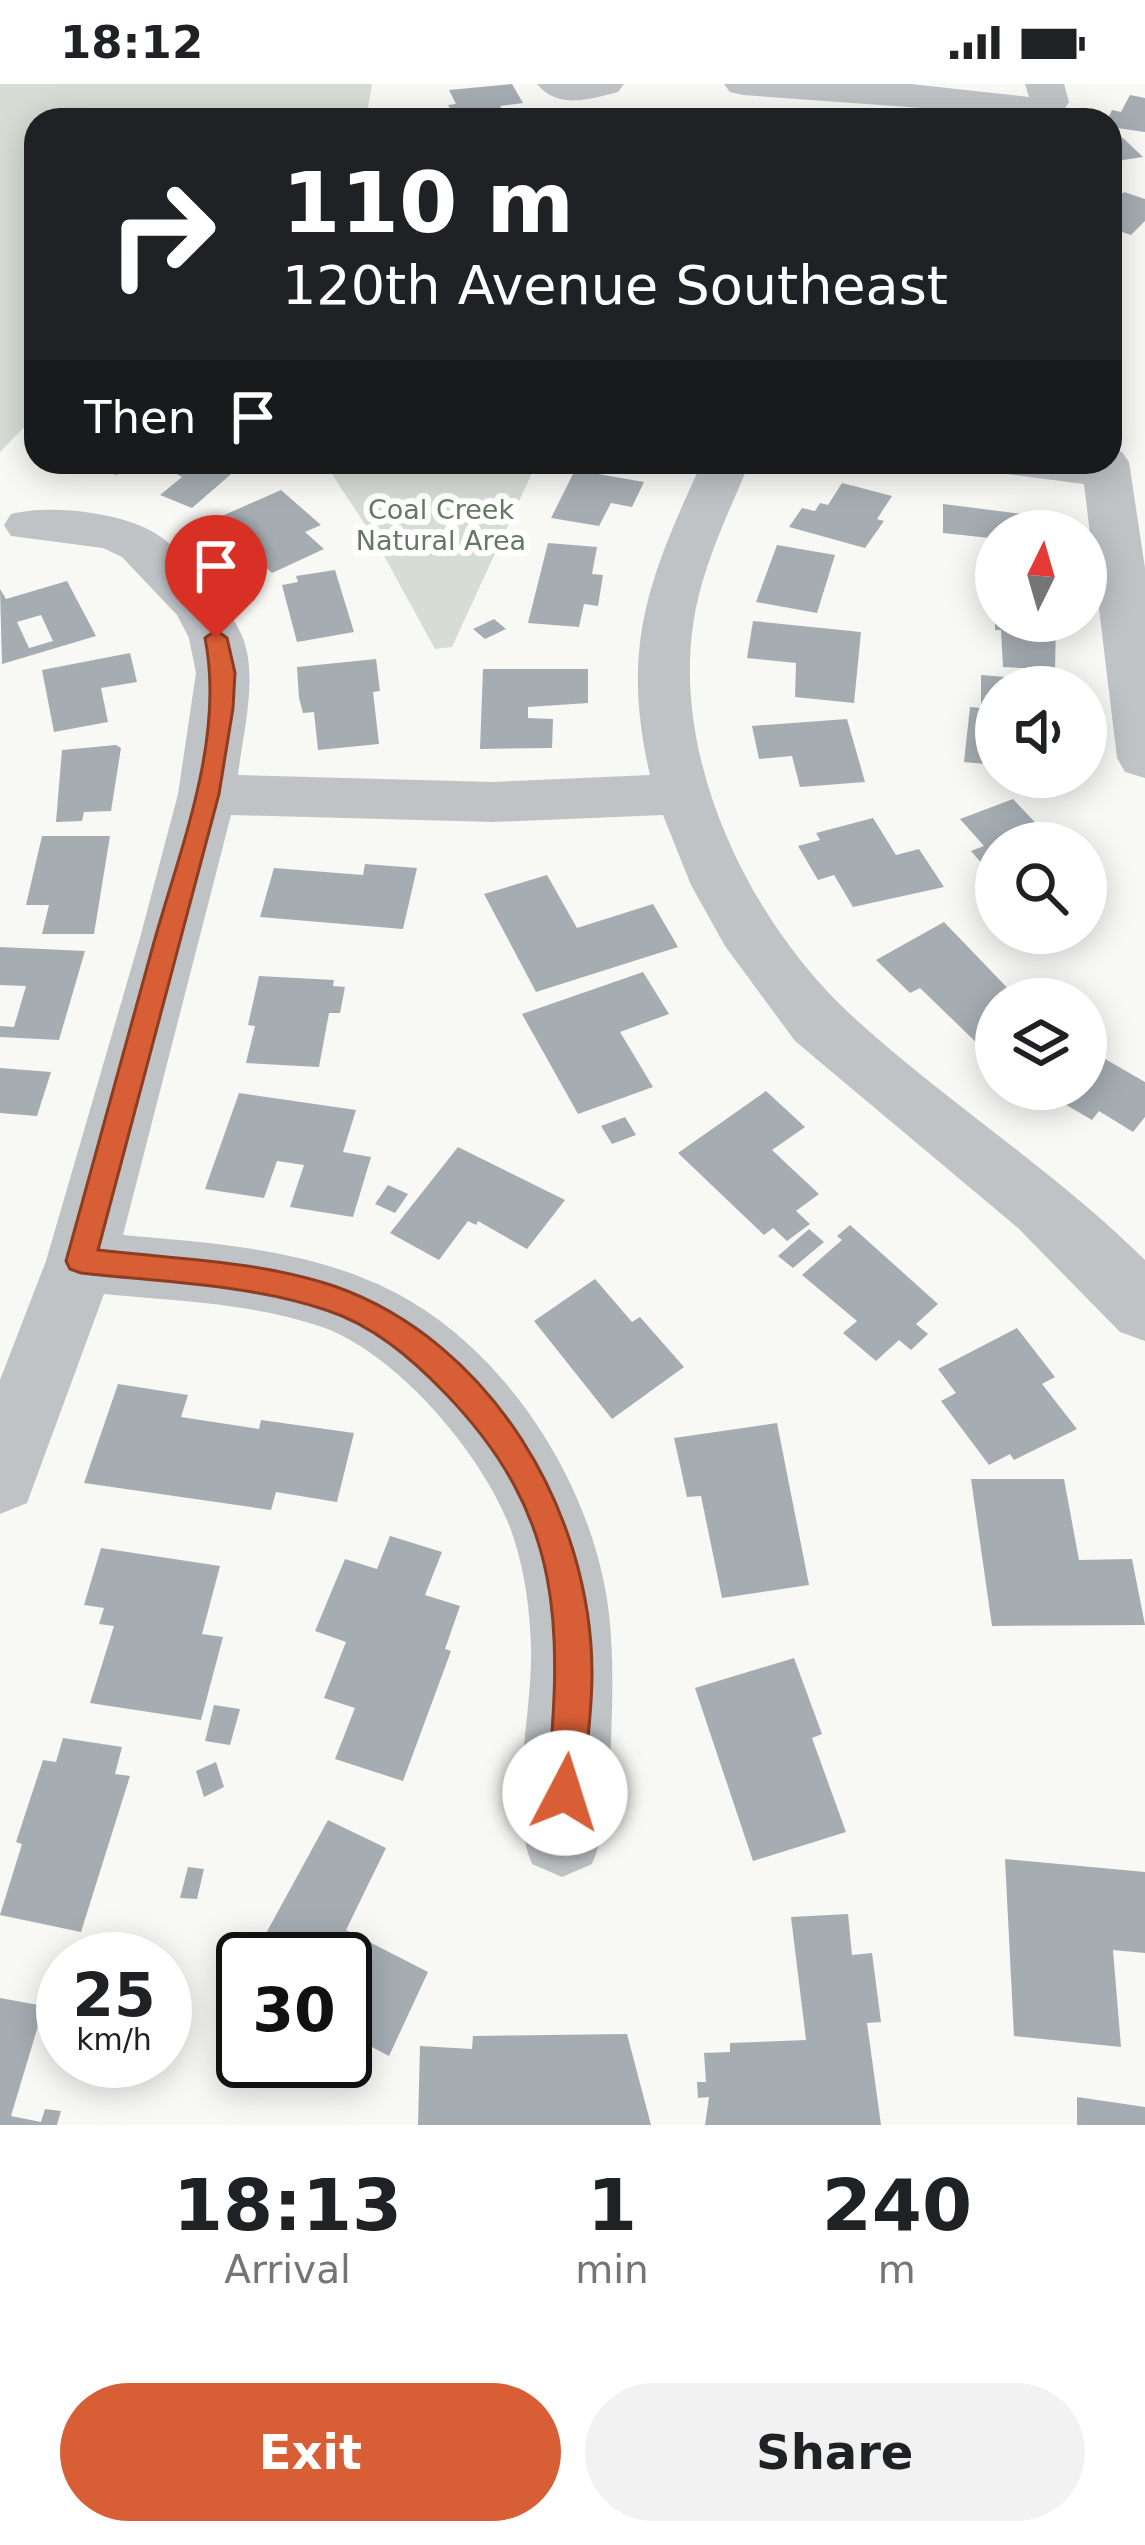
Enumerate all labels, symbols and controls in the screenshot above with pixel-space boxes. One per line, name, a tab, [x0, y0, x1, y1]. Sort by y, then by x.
text: 18:12	[60, 16, 203, 69]
text: 110 m	[282, 154, 574, 252]
icon: right	[84, 156, 240, 312]
text: 120th Avenue Southeast	[282, 254, 948, 317]
icon: arrive	[220, 384, 286, 450]
text: Then	[84, 391, 196, 444]
park label: Coal Creek Natural Area	[356, 494, 526, 556]
north arrow	[975, 510, 1107, 642]
map controls	[975, 510, 1107, 1110]
pin	[165, 515, 267, 638]
icon: arrive	[183, 533, 249, 599]
button: sound	[975, 666, 1107, 798]
button: search	[975, 822, 1107, 954]
button: layers	[975, 978, 1107, 1110]
position arrow	[502, 1730, 628, 1856]
speed limit sign: 30	[216, 1932, 372, 2088]
text: 25	[72, 1960, 156, 2030]
text: km/h	[76, 2022, 152, 2057]
text: 18:13	[173, 2163, 402, 2247]
text: 1	[587, 2163, 637, 2247]
text: 240	[822, 2163, 972, 2247]
text: Arrival	[224, 2247, 351, 2292]
text: min	[575, 2247, 649, 2292]
text: m	[878, 2247, 916, 2292]
button: Exit	[60, 2383, 561, 2521]
button: Share	[585, 2383, 1085, 2521]

